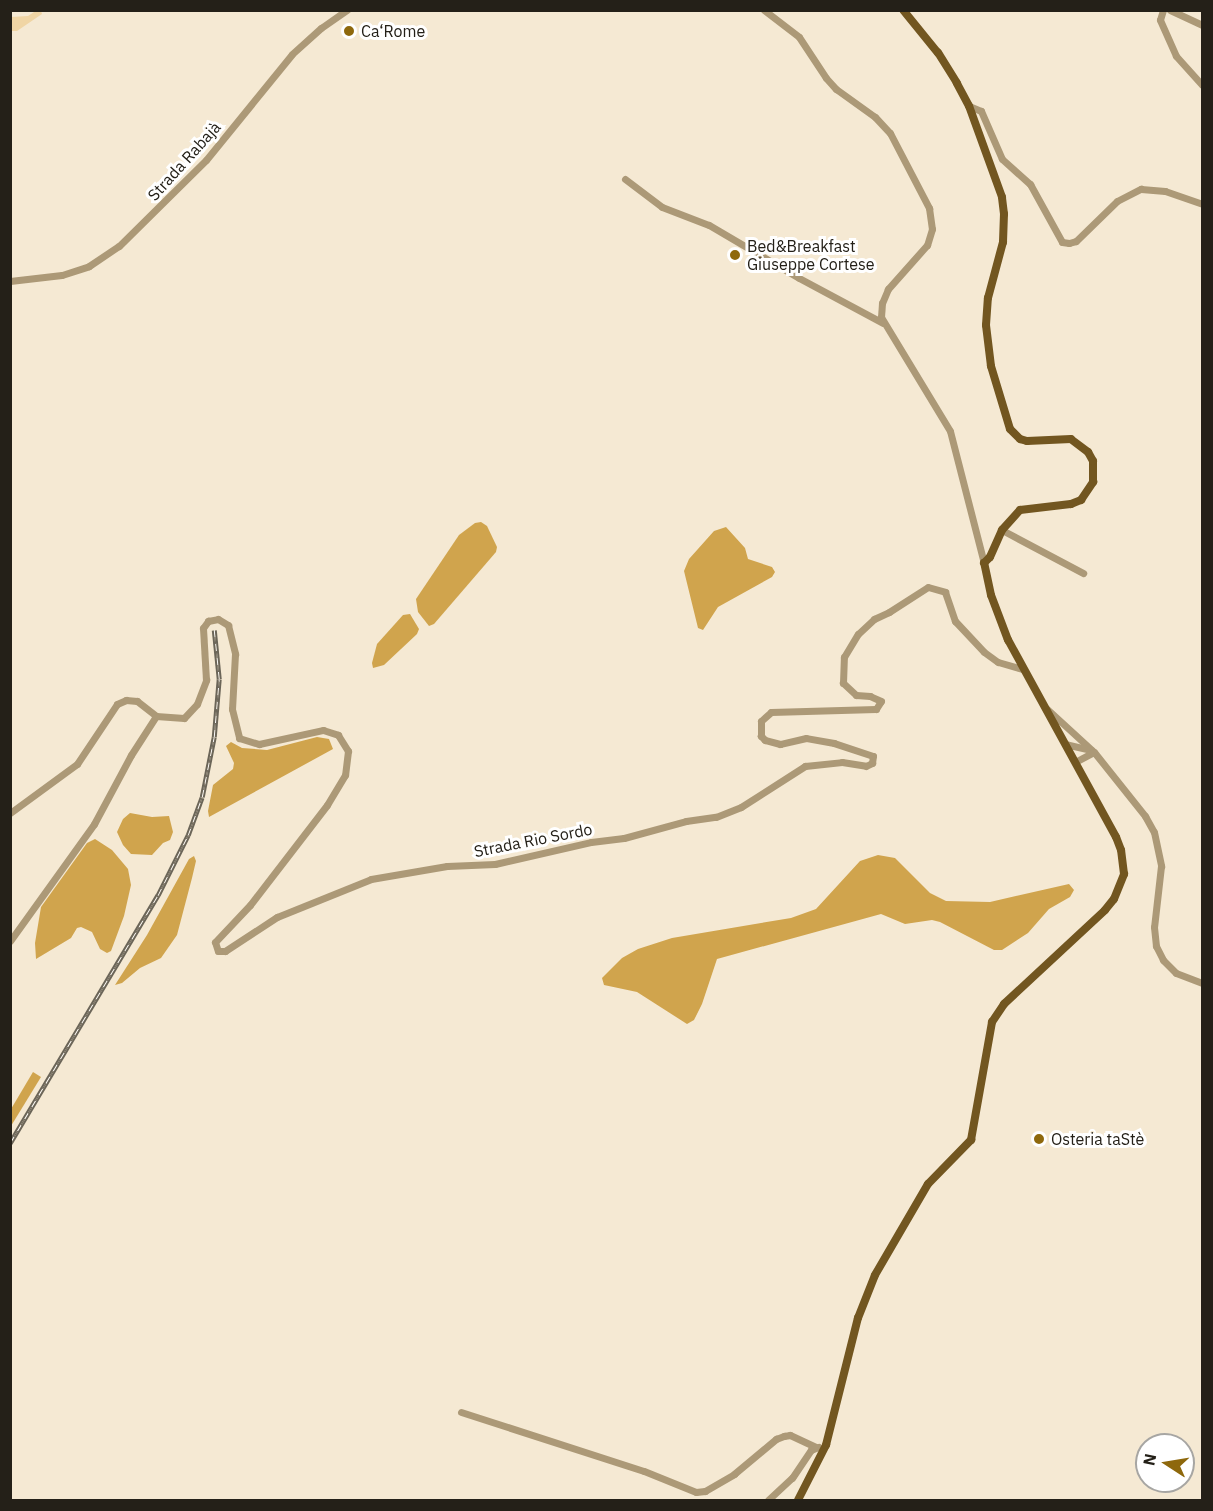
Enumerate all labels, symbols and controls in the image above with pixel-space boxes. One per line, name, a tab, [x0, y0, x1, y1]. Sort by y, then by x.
place label: Ca‘Rome	[361, 21, 425, 41]
marker: Ca‘Rome	[342, 24, 356, 38]
street label: Strada Rabajà	[143, 117, 225, 205]
place label: Bed&Breakfast Giuseppe Cortese	[747, 236, 875, 274]
marker: Bed&Breakfast Giuseppe Cortese	[728, 248, 742, 262]
street label: Strada Rio Sordo	[472, 819, 594, 861]
place label: Osteria taStè	[1051, 1129, 1144, 1149]
marker: Osteria taStè	[1032, 1132, 1046, 1146]
north arrow	[1135, 1433, 1195, 1493]
text: N	[1138, 1452, 1160, 1467]

